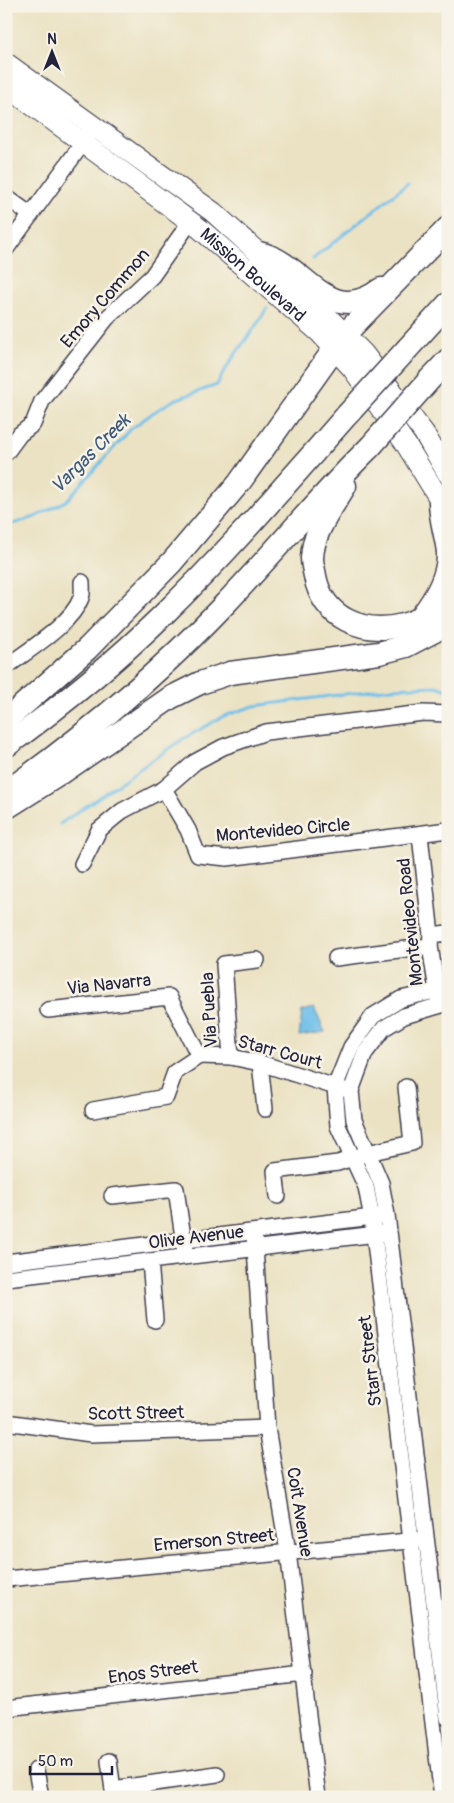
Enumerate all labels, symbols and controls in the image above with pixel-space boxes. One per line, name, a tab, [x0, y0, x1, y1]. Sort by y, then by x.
north arrow	[28, 28, 78, 78]
text: N	[47, 31, 57, 48]
street label: Mission Boulevard	[195, 223, 310, 327]
street label: Emory Common	[56, 244, 155, 353]
water label: Vargas Creek	[46, 407, 137, 499]
street label: Montevideo Circle	[215, 813, 351, 848]
street label: Montevideo Road	[392, 857, 429, 987]
street label: Via Navarra	[66, 969, 152, 1000]
street label: Via Puebla	[196, 972, 223, 1048]
street label: Starr Court	[235, 1030, 325, 1075]
street label: Olive Avenue	[147, 1220, 245, 1255]
street label: Starr Street	[353, 1313, 387, 1408]
street label: Scott Street	[88, 1401, 185, 1426]
street label: Coit Avenue	[281, 1466, 318, 1559]
street label: Emerson Street	[153, 1524, 276, 1557]
street label: Enos Street	[107, 1655, 200, 1689]
scale bar	[30, 1743, 112, 1775]
text: 50 m	[38, 1752, 73, 1771]

